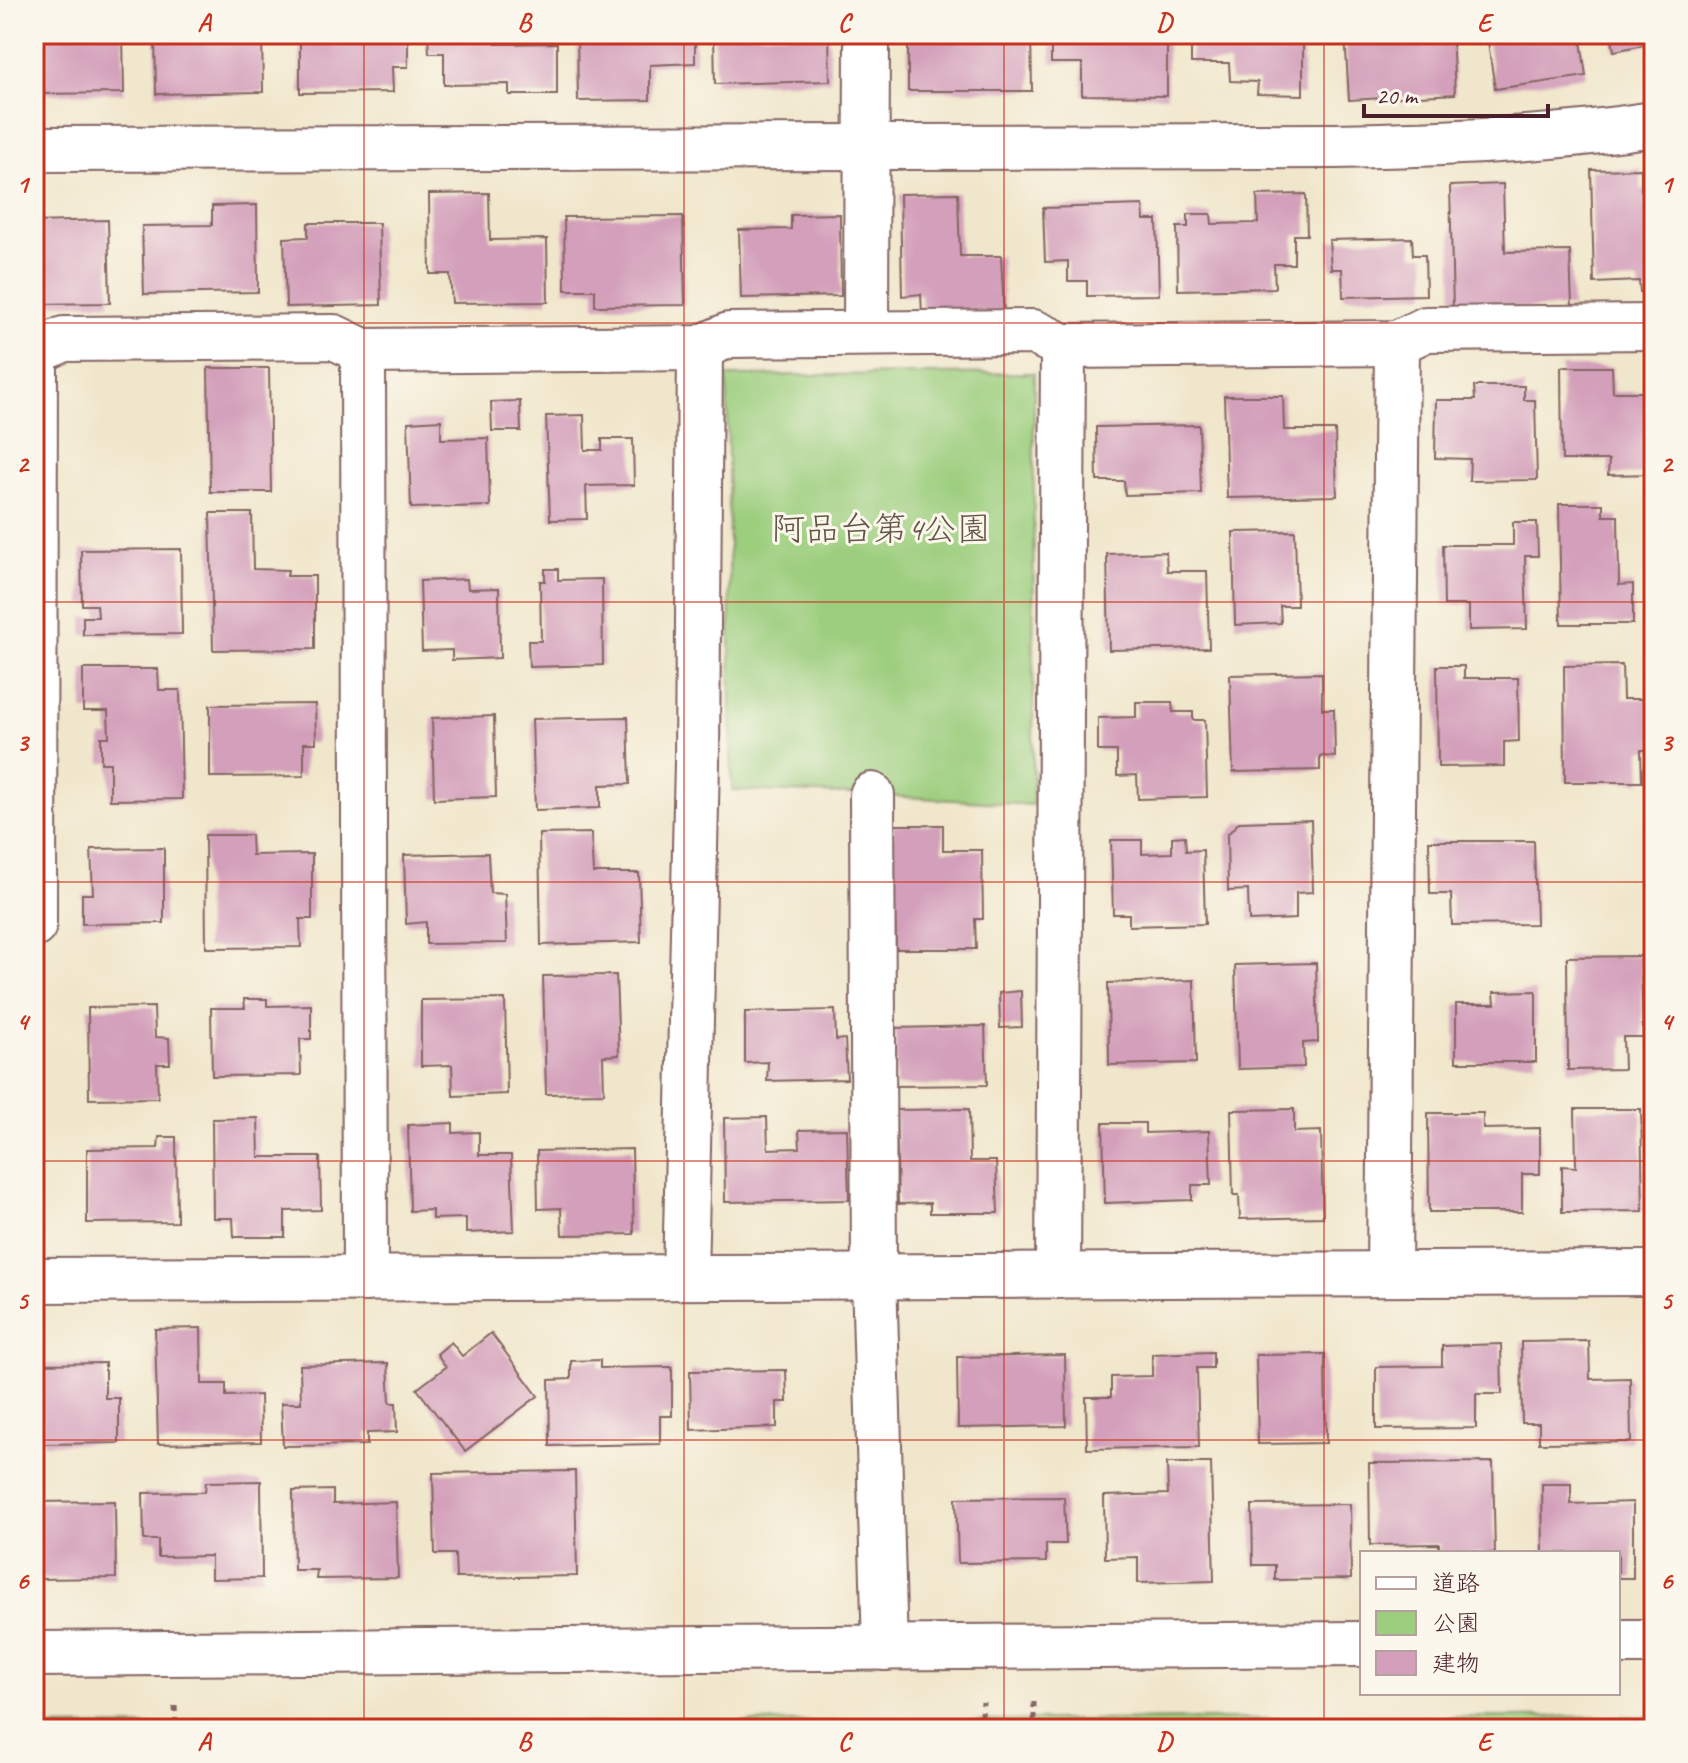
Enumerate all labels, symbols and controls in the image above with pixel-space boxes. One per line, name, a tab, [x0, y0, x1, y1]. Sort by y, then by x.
text: A	[197, 6, 212, 39]
text: B	[517, 6, 533, 39]
text: C	[838, 6, 854, 39]
text: D	[1156, 6, 1174, 39]
text: E	[1477, 6, 1495, 39]
scale bar	[1364, 68, 1548, 118]
text: 20 m	[1376, 81, 1419, 111]
text: 1	[16, 168, 31, 201]
text: 1	[1660, 168, 1675, 201]
text: 2	[16, 447, 30, 480]
text: 2	[1660, 447, 1674, 480]
park label: 阿品台第4公園	[771, 507, 991, 550]
text: 3	[16, 726, 30, 759]
text: 3	[1660, 726, 1674, 759]
text: 4	[16, 1005, 31, 1038]
text: 4	[1660, 1005, 1675, 1038]
text: 5	[16, 1284, 30, 1317]
text: 5	[1660, 1284, 1674, 1317]
legend	[1360, 1551, 1620, 1695]
text: 6	[16, 1564, 30, 1597]
text: 6	[1660, 1564, 1674, 1597]
text: 道路	[1432, 1568, 1480, 1598]
text: 公園	[1432, 1608, 1480, 1638]
text: 建物	[1432, 1648, 1480, 1678]
text: A	[197, 1725, 212, 1758]
text: B	[517, 1725, 533, 1758]
text: C	[838, 1725, 854, 1758]
text: D	[1156, 1725, 1174, 1758]
text: E	[1477, 1725, 1495, 1758]

